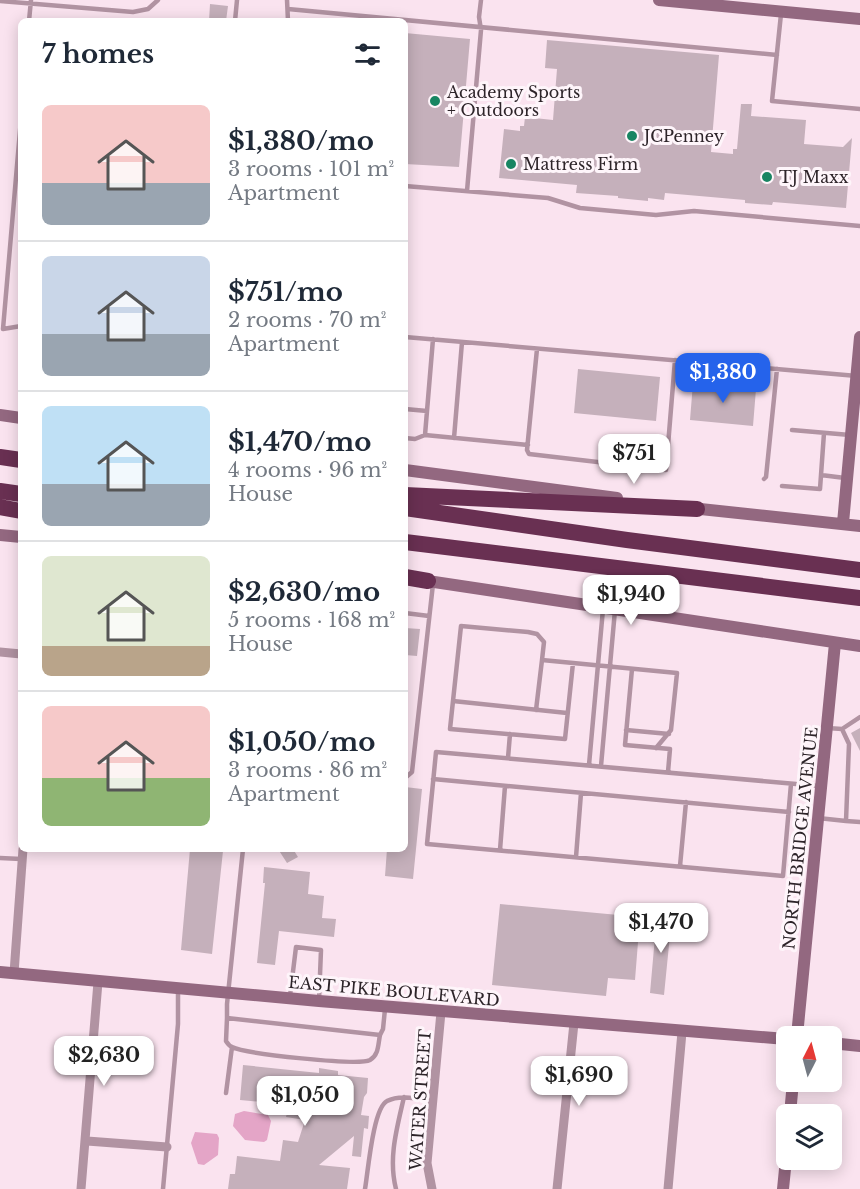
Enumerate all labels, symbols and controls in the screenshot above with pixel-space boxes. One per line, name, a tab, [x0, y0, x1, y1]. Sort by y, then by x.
text: 7 homes	[42, 38, 154, 70]
icon: filters	[351, 38, 384, 71]
place label: Academy Sports + Outdoors	[446, 82, 580, 120]
marker: Academy Sports + Outdoors	[428, 94, 442, 108]
text: $1,380/mo	[228, 125, 374, 157]
place label: JCPenney	[642, 126, 725, 146]
icon: home	[90, 129, 162, 201]
marker: JCPenney	[625, 129, 639, 143]
place label: Mattress Firm	[523, 154, 638, 174]
text: 3 rooms · 101 m²	[228, 157, 394, 181]
marker: Mattress Firm	[504, 157, 518, 171]
place label: TJ Maxx	[779, 167, 849, 187]
marker: TJ Maxx	[760, 170, 774, 184]
text: Apartment	[228, 181, 339, 205]
text: $751/mo	[228, 276, 343, 308]
icon: home	[90, 280, 162, 352]
text: 2 rooms · 70 m²	[228, 308, 386, 332]
text: Apartment	[228, 332, 339, 356]
pin: $1,380	[674, 353, 772, 404]
text: $1,380	[689, 360, 757, 384]
text: $1,470/mo	[228, 426, 372, 458]
icon: home	[90, 430, 162, 502]
pin: $751	[598, 434, 670, 485]
text: $751	[612, 441, 656, 465]
text: 4 rooms · 96 m²	[228, 458, 387, 482]
text: House	[228, 482, 293, 506]
pin: $1,940	[582, 575, 680, 626]
text: $2,630/mo	[228, 576, 380, 608]
icon: home	[90, 580, 162, 652]
text: $1,940	[597, 582, 665, 606]
text: 5 rooms · 168 m²	[228, 608, 395, 632]
text: House	[228, 632, 293, 656]
text: $1,050/mo	[228, 726, 375, 758]
street label: NORTH BRIDGE AVENUE	[778, 726, 822, 950]
icon: home	[90, 730, 162, 802]
text: 3 rooms · 86 m²	[228, 758, 387, 782]
text: Apartment	[228, 782, 339, 806]
pin: $1,470	[612, 903, 710, 954]
text: $1,470	[628, 910, 694, 934]
street label: EAST PIKE BOULEVARD	[287, 972, 501, 1010]
north arrow	[776, 1026, 842, 1092]
map controls	[776, 1026, 842, 1170]
street label: WATER STREET	[405, 1028, 435, 1172]
pin: $2,630	[55, 1036, 153, 1087]
text: $2,630	[68, 1043, 140, 1067]
pin: $1,690	[530, 1056, 628, 1107]
text: $1,690	[545, 1063, 613, 1087]
pin: $1,050	[256, 1076, 354, 1127]
text: $1,050	[271, 1083, 339, 1107]
button: layers	[776, 1104, 842, 1170]

